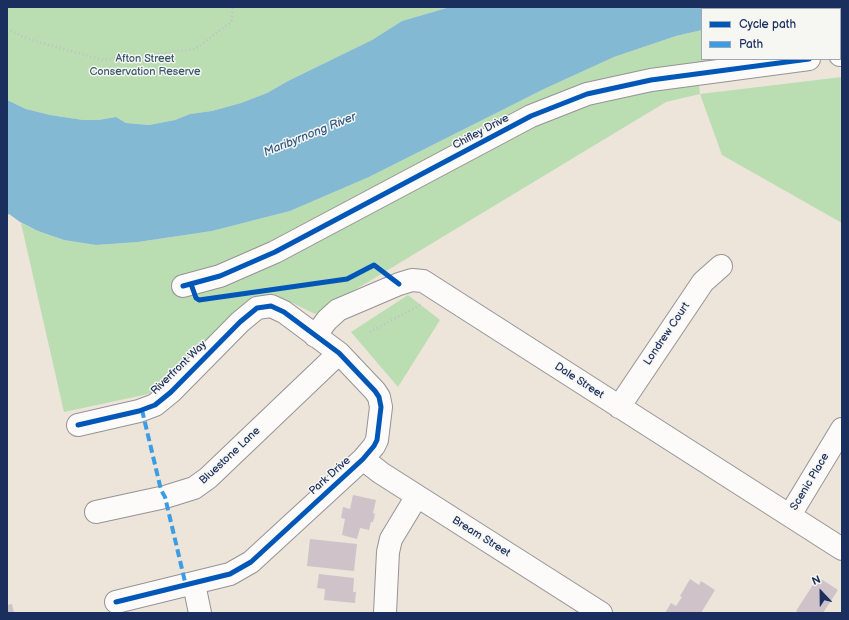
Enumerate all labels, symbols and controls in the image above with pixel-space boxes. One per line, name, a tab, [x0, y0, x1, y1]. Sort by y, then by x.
legend	[701, 8, 841, 60]
text: Cycle path	[739, 17, 796, 32]
text: Path	[739, 37, 763, 52]
park label: Afton Street Conservation Reserve	[90, 52, 200, 78]
water label: Maribyrnong River	[262, 110, 358, 160]
street label: Chifley Drive	[451, 112, 511, 152]
street label: Londrew Court	[641, 300, 693, 368]
street label: Riverfront Way	[148, 338, 210, 398]
street label: Dale Street	[552, 360, 606, 402]
street label: Bluestone Lane	[197, 425, 263, 487]
street label: Scenic Place	[788, 451, 832, 513]
street label: Park Drive	[307, 454, 353, 498]
street label: Bream Street	[449, 514, 513, 560]
north arrow	[801, 572, 841, 612]
text: N	[810, 573, 823, 588]

